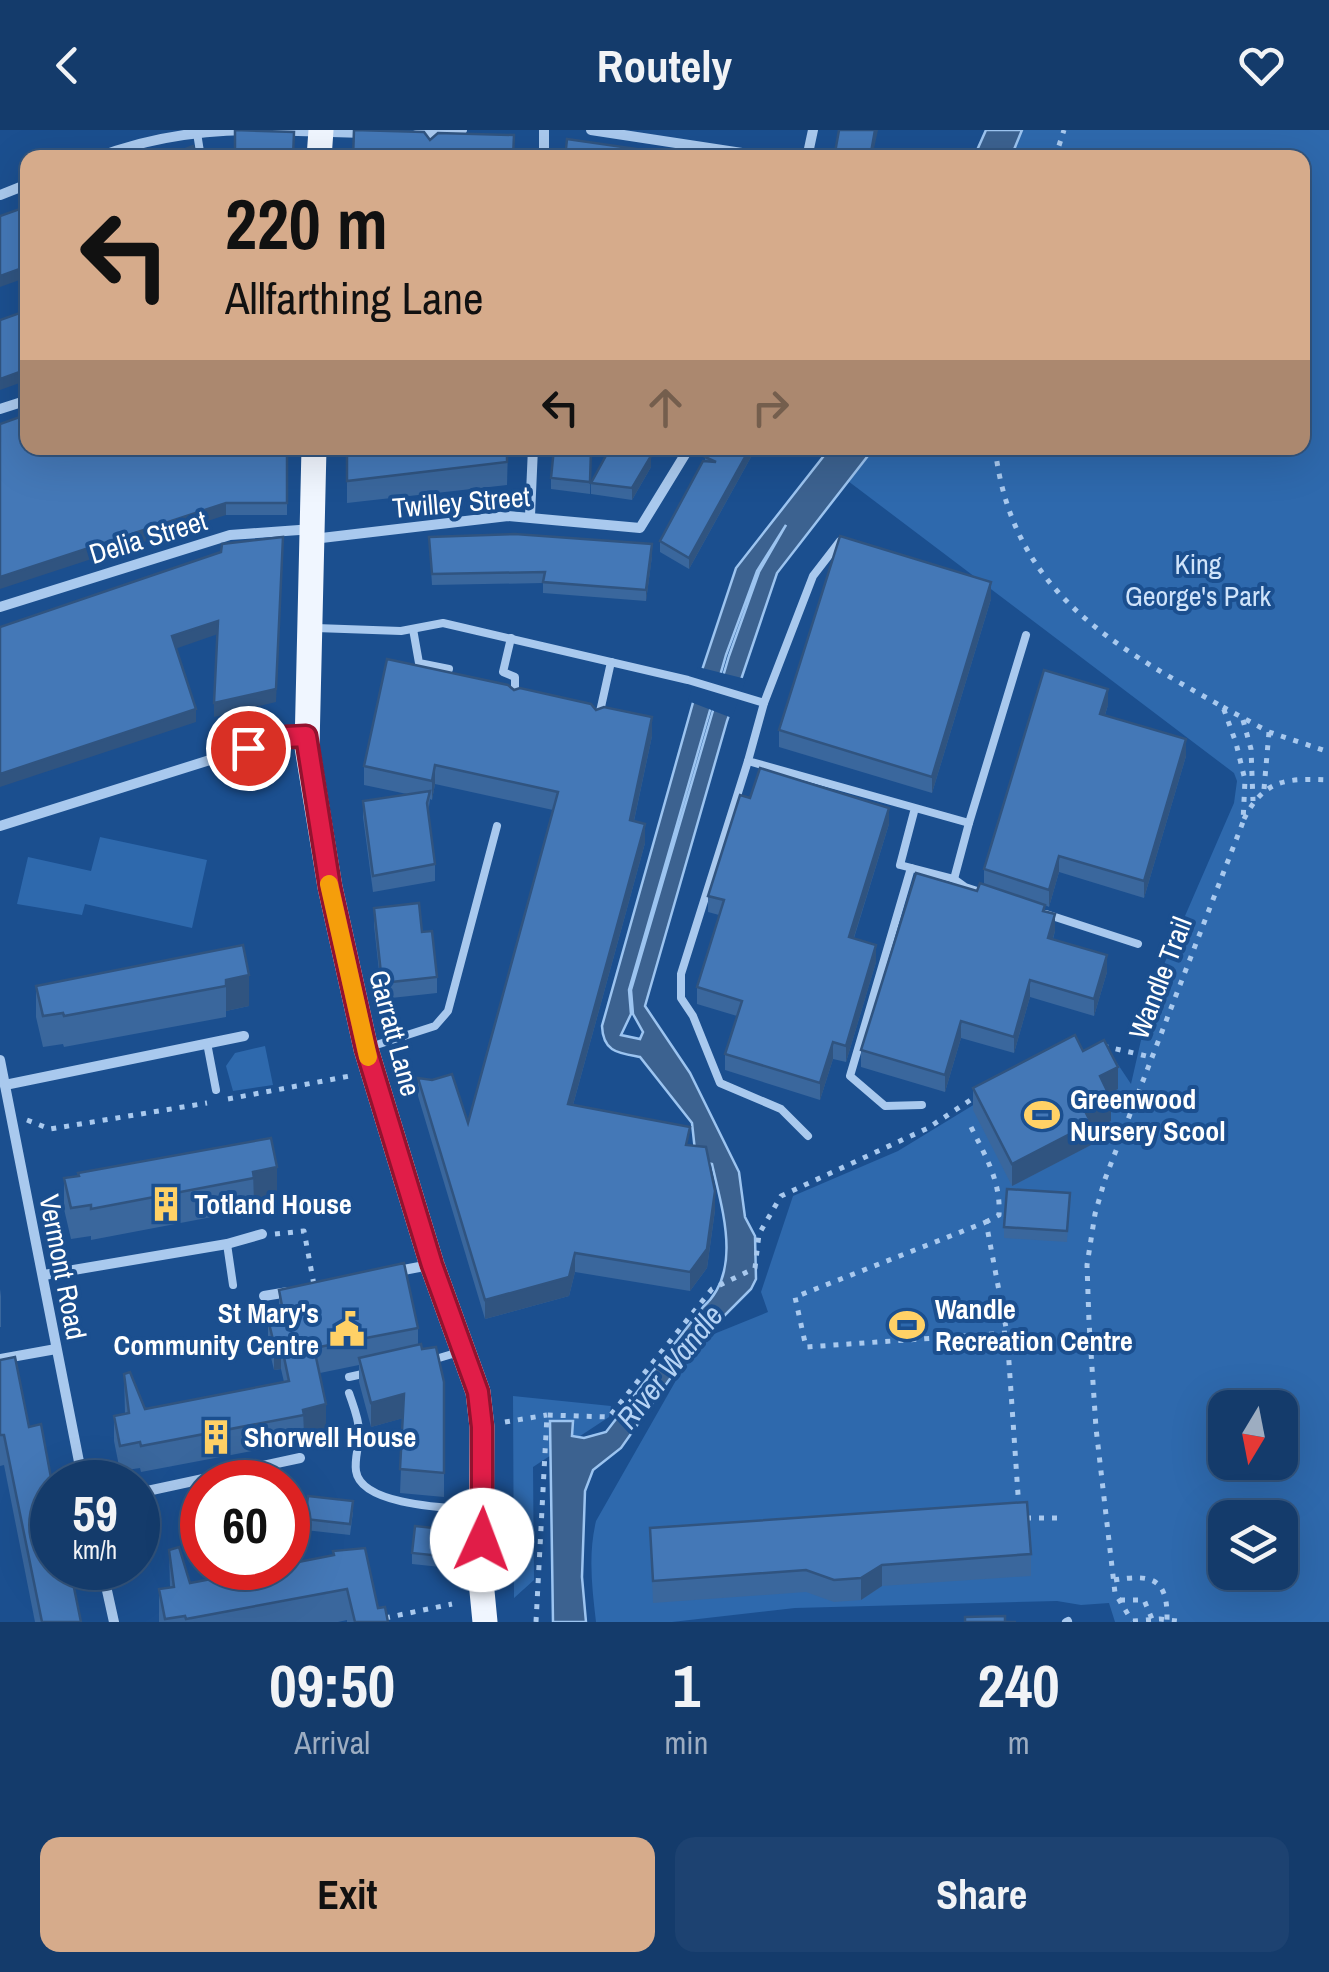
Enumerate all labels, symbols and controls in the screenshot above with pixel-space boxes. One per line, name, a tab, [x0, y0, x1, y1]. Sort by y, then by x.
text: Routely	[597, 35, 732, 96]
icon: back	[40, 38, 95, 93]
icon: heart	[1234, 38, 1289, 93]
text: 220 m	[225, 177, 388, 271]
icon: left	[60, 190, 190, 320]
text: Allfarthing Lane	[225, 267, 483, 328]
icon: left	[533, 380, 588, 435]
icon: ahead	[638, 380, 693, 435]
icon: right	[743, 380, 798, 435]
street label: Twilley Street	[391, 477, 531, 527]
street label: Delia Street	[84, 501, 212, 573]
park label: King George's Park	[1125, 545, 1272, 615]
pin	[206, 706, 291, 791]
icon: arrive	[221, 721, 276, 776]
street label: Wandle Trail	[1119, 911, 1201, 1045]
street label: Garratt Lane	[360, 966, 430, 1100]
place label: Greenwood Nursery Scool	[1070, 1080, 1226, 1150]
sports icon: Greenwood Nursery Scool	[1023, 1096, 1061, 1134]
building icon: Totland House	[147, 1185, 185, 1223]
place label: Totland House	[194, 1185, 352, 1223]
street label: Vermont Road	[30, 1191, 96, 1343]
place label: Wandle Recreation Centre	[935, 1290, 1133, 1360]
place label: St Mary's Community Centre	[114, 1294, 319, 1364]
water label: River Wandle	[607, 1296, 731, 1437]
sports icon: Wandle Recreation Centre	[888, 1306, 926, 1344]
public building icon: St Mary's Community Centre	[328, 1310, 366, 1348]
north arrow	[1208, 1390, 1298, 1480]
map controls	[1208, 1390, 1298, 1590]
building icon: Shorwell House	[197, 1418, 235, 1456]
place label: Shorwell House	[244, 1418, 416, 1456]
speed limit sign: 60	[180, 1460, 310, 1590]
text: 59	[72, 1479, 118, 1547]
position arrow	[430, 1488, 534, 1592]
button: layers	[1208, 1500, 1298, 1590]
text: km/h	[73, 1533, 117, 1567]
text: 09:50	[269, 1645, 395, 1726]
text: 1	[673, 1645, 700, 1726]
text: 240	[978, 1645, 1060, 1726]
text: Arrival	[294, 1721, 370, 1764]
text: min	[664, 1721, 708, 1764]
text: m	[1008, 1721, 1030, 1764]
button: Exit	[40, 1837, 655, 1952]
button: Share	[675, 1837, 1289, 1952]

